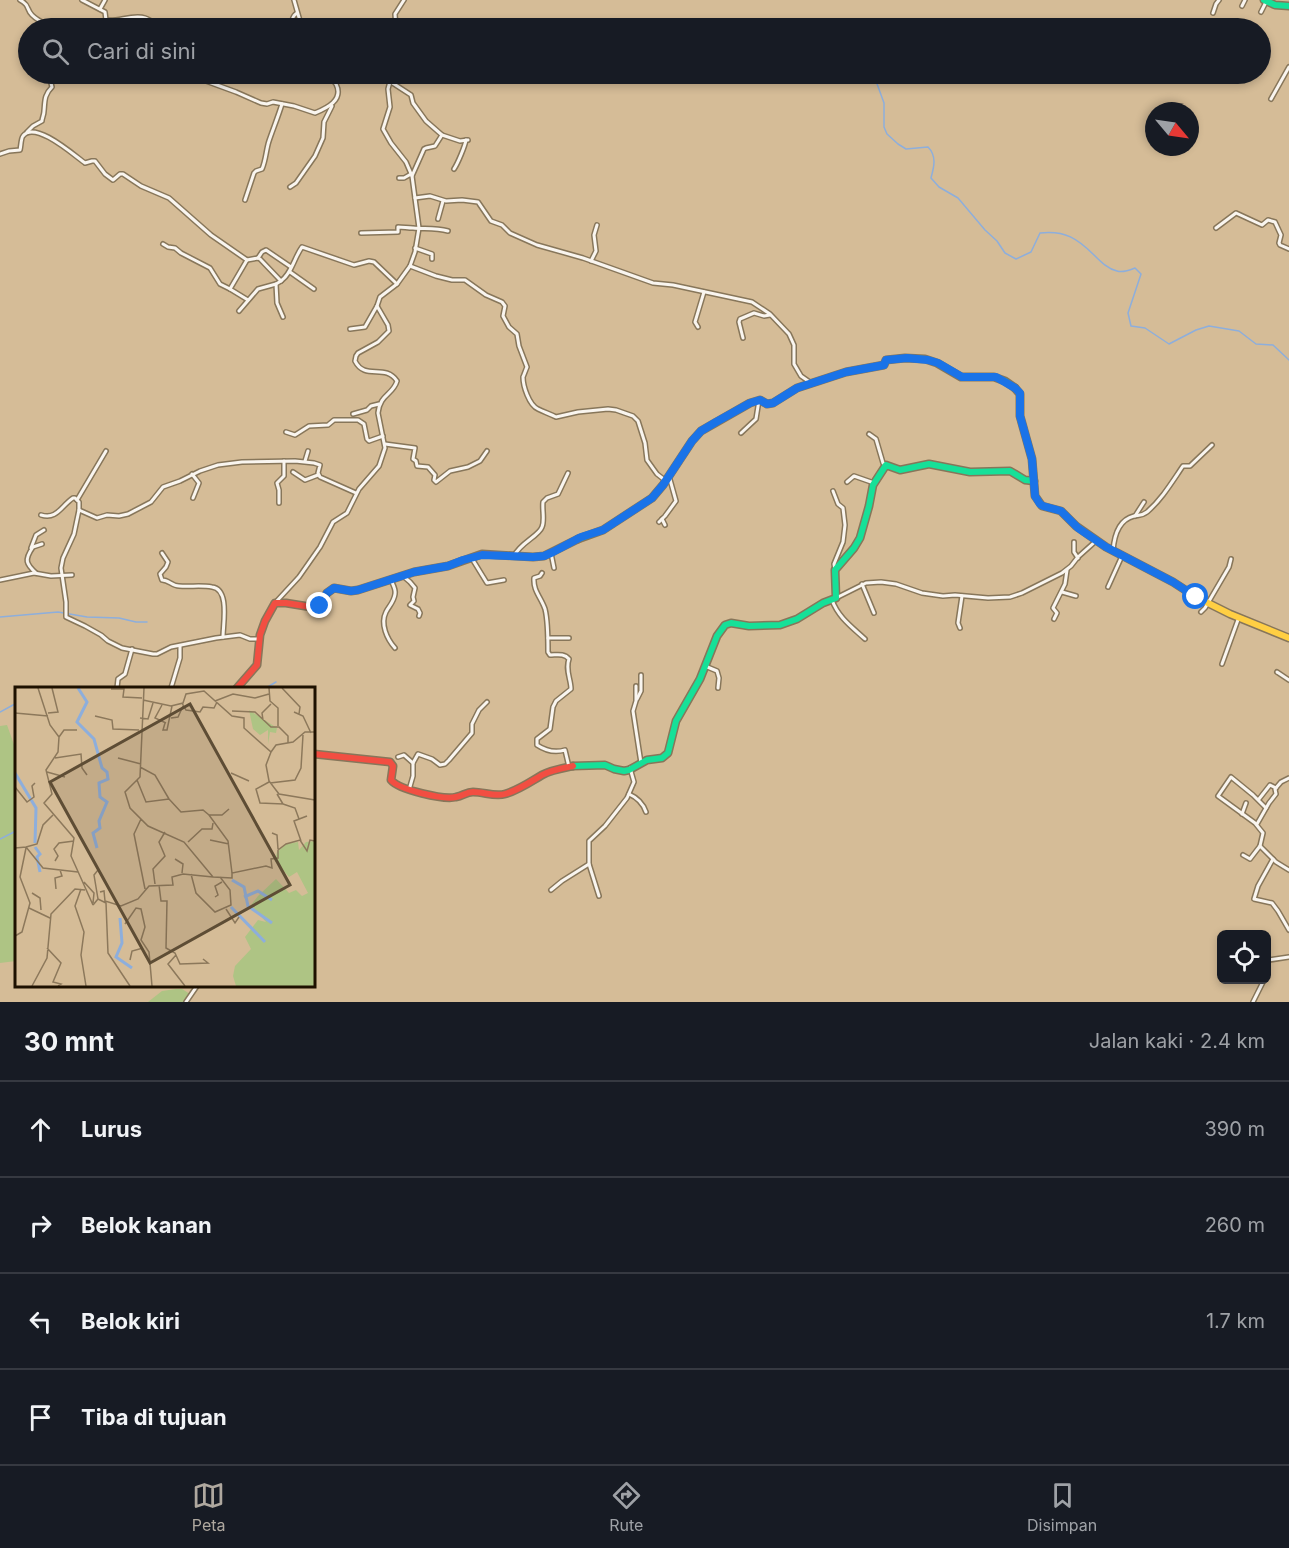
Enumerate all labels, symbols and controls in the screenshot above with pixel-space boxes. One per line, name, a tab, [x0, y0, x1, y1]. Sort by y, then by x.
search box	[18, 18, 1271, 84]
icon: search	[39, 35, 72, 68]
text: Cari di sini	[87, 38, 196, 64]
north arrow	[1145, 102, 1199, 156]
route start	[1182, 583, 1208, 609]
route end	[306, 592, 332, 618]
inset map	[15, 687, 315, 987]
map controls	[1217, 930, 1271, 984]
button: locate	[1217, 930, 1271, 984]
text: 30 mnt	[24, 1026, 114, 1057]
text: Jalan kaki · 2.4 km	[1089, 1029, 1265, 1053]
icon: ahead	[24, 1113, 57, 1146]
text: Lurus	[81, 1116, 142, 1142]
text: 390 m	[1204, 1117, 1265, 1141]
icon: right	[24, 1209, 57, 1242]
text: Belok kanan	[81, 1212, 212, 1238]
text: 260 m	[1205, 1213, 1265, 1237]
icon: left	[24, 1305, 57, 1338]
text: Belok kiri	[81, 1308, 180, 1334]
text: 1.7 km	[1206, 1309, 1265, 1333]
icon: arrive	[24, 1401, 57, 1434]
text: Tiba di tujuan	[81, 1404, 227, 1430]
tab: Peta	[192, 1479, 226, 1535]
tab: Rute	[609, 1479, 643, 1535]
tab: Disimpan	[1027, 1479, 1097, 1535]

